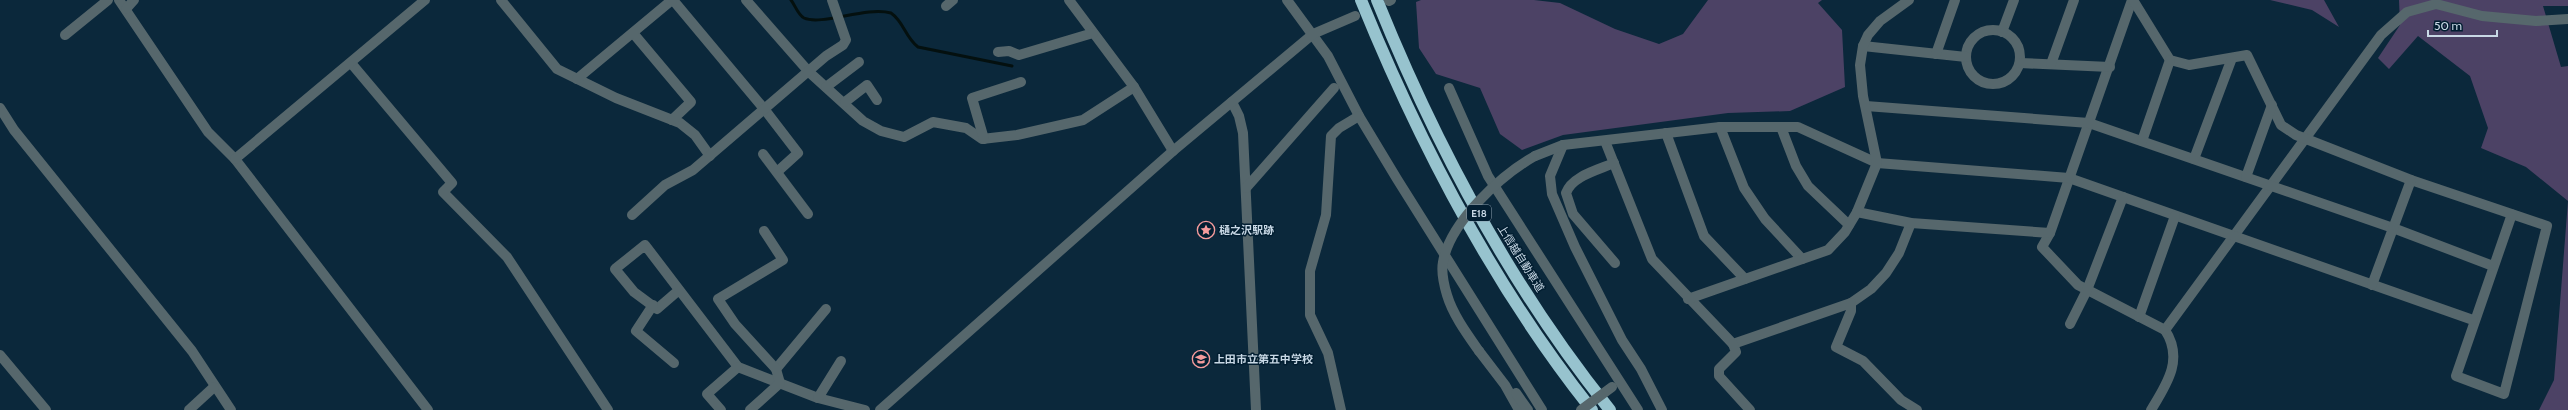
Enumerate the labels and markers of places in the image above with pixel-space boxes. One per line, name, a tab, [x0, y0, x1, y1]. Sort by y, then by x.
place icon: 樋之沢駅跡	[1196, 220, 1216, 240]
place label: 樋之沢駅跡	[1219, 223, 1274, 237]
school or university icon: 上田市立第五中学校	[1191, 349, 1211, 369]
place label: 上田市立第五中学校	[1214, 352, 1313, 366]

